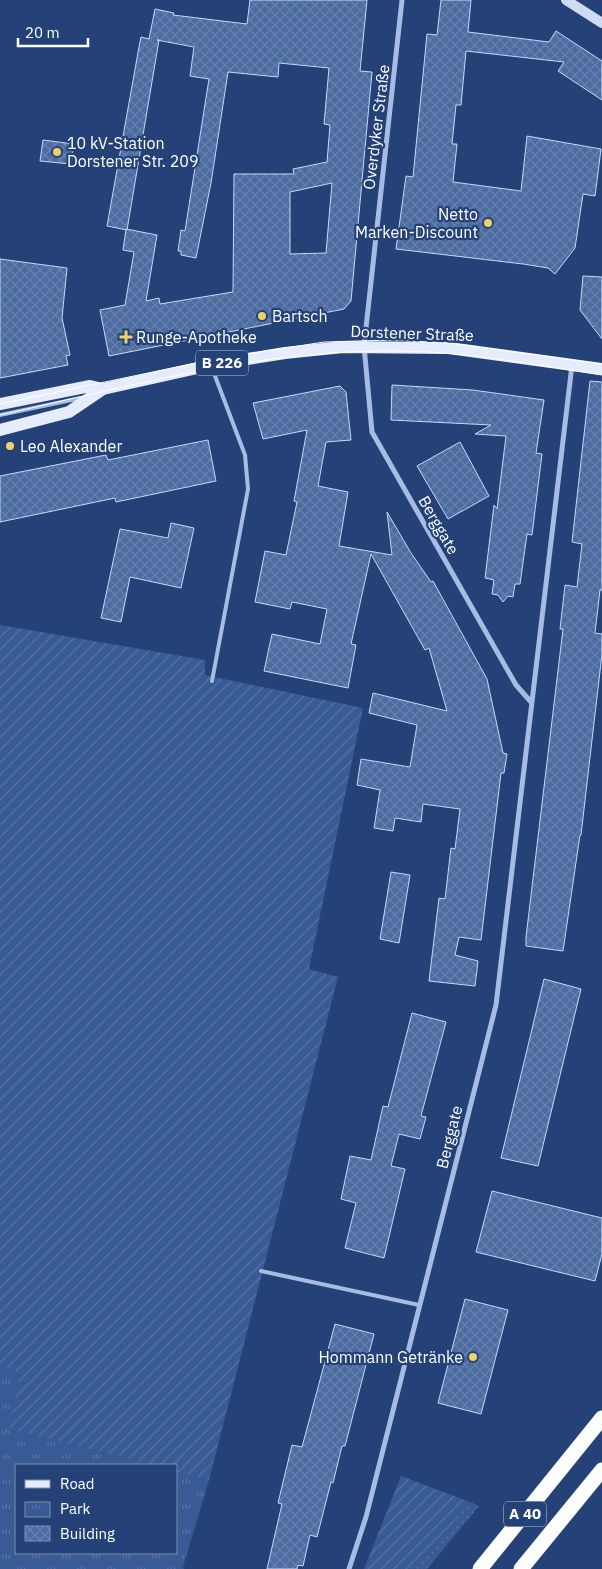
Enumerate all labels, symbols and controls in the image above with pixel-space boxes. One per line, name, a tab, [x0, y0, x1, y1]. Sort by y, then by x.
scale bar	[18, 15, 88, 47]
text: 20 m	[25, 23, 60, 42]
street label: Overdyker Straße	[358, 63, 394, 191]
place label: 10 kV-Station Dorstener Str. 209	[67, 133, 199, 171]
marker: 10 kV-Station Dorstener Str. 209	[51, 146, 63, 158]
place label: Netto Marken-Discount	[355, 204, 478, 242]
marker: Netto Marken-Discount	[482, 217, 494, 229]
place label: Bartsch	[272, 306, 327, 326]
marker: Bartsch	[256, 310, 268, 322]
street label: Dorstener Straße	[350, 321, 474, 345]
place label: Runge-Apotheke	[136, 327, 257, 347]
marker: Runge-Apotheke	[120, 331, 132, 343]
road number: B 226	[196, 350, 248, 376]
place label: Leo Alexander	[20, 436, 122, 456]
marker: Leo Alexander	[4, 440, 16, 452]
street label: Berggate	[414, 492, 464, 558]
street label: Berggate	[431, 1103, 467, 1171]
place label: Hommann Getränke	[318, 1347, 463, 1367]
marker: Hommann Getränke	[467, 1351, 479, 1363]
legend	[15, 1464, 178, 1554]
text: Road	[60, 1474, 95, 1493]
text: Park	[60, 1499, 90, 1518]
road number: A 40	[504, 1502, 546, 1526]
text: Building	[60, 1524, 115, 1543]

